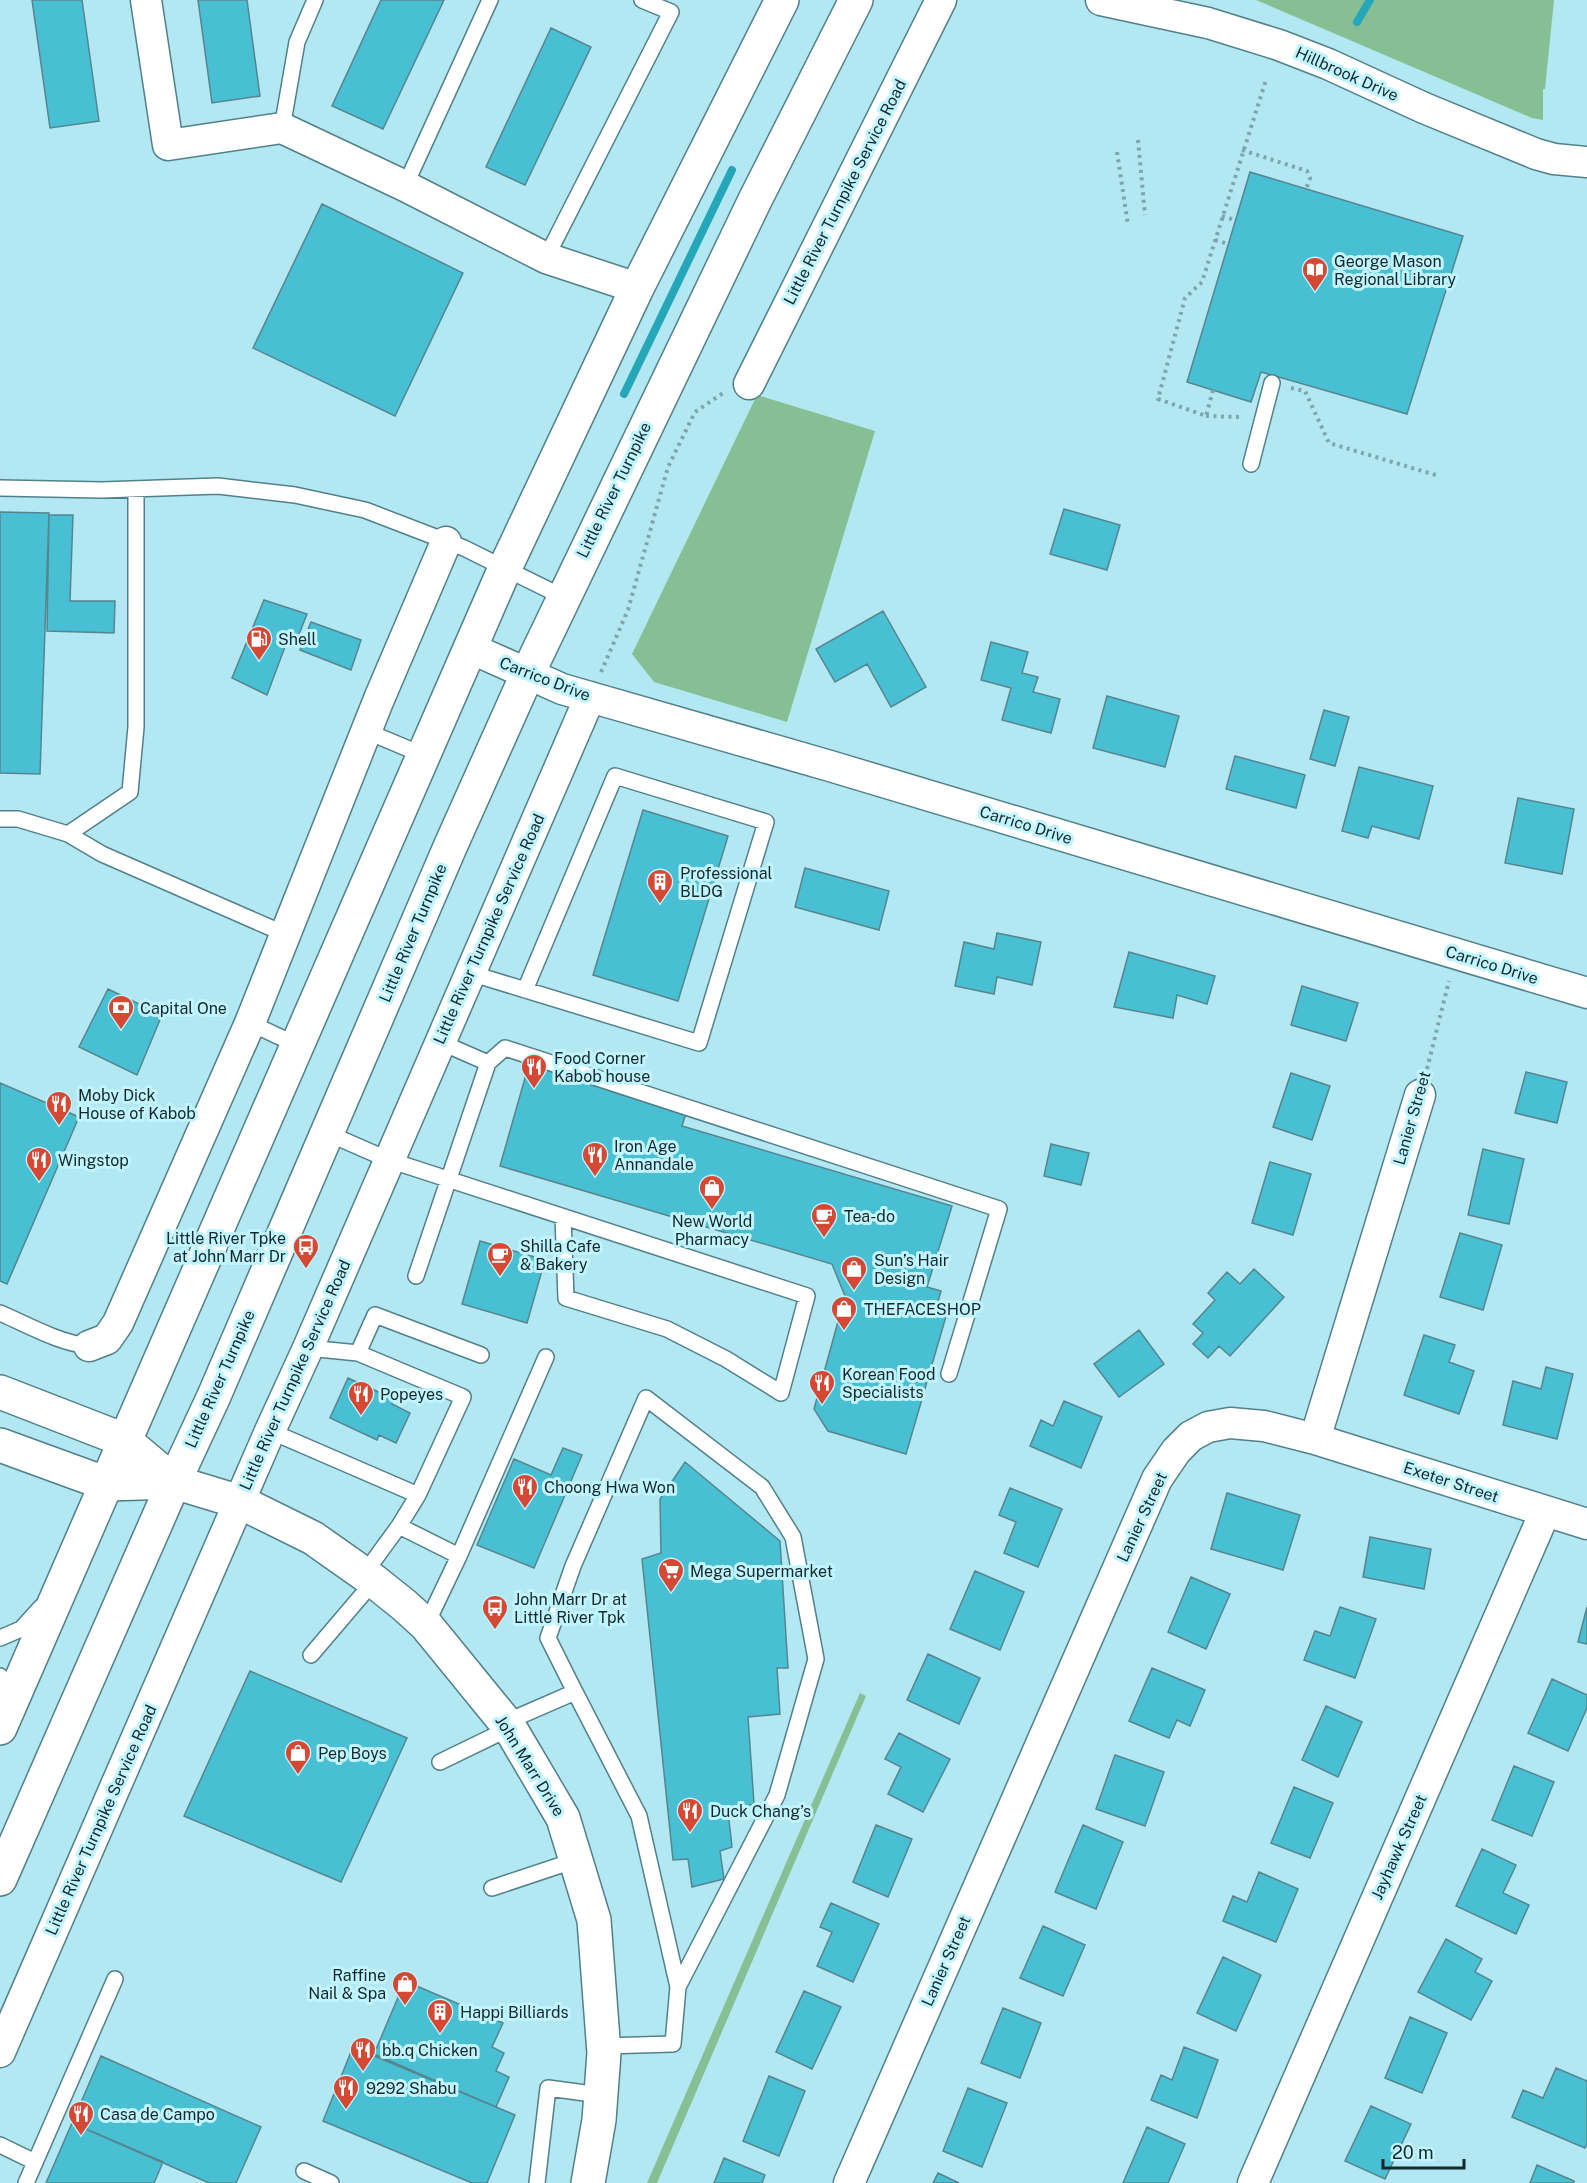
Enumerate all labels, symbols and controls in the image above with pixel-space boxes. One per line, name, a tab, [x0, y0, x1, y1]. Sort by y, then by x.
street label: Hillbrook Drive	[1293, 43, 1401, 105]
street label: Little River Turnpike Service Road	[780, 76, 910, 308]
place label: George Mason Regional Library	[1334, 252, 1456, 289]
library icon: George Mason Regional Library	[1300, 255, 1330, 293]
street label: Little River Turnpike	[573, 419, 655, 561]
fuel station icon: Shell	[244, 624, 274, 662]
place label: Shell	[278, 630, 317, 649]
street label: Carrico Drive	[497, 653, 593, 705]
street label: Carrico Drive	[977, 802, 1075, 848]
street label: Little River Turnpike Service Road	[429, 811, 549, 1047]
street label: Little River Turnpike	[375, 861, 451, 1005]
place label: Professional BLDG	[680, 864, 773, 901]
building icon: Professional BLDG	[645, 867, 675, 905]
street label: Carrico Drive	[1443, 942, 1541, 988]
bank icon: Capital One	[106, 993, 136, 1031]
place label: Capital One	[140, 999, 227, 1018]
place label: Food Corner Kabob house	[554, 1049, 650, 1086]
restaurant icon: Food Corner Kabob house	[519, 1052, 549, 1090]
street label: Lanier Street	[1390, 1069, 1434, 1167]
place label: Moby Dick House of Kabob	[78, 1086, 196, 1123]
restaurant icon: Moby Dick House of Kabob	[44, 1089, 74, 1127]
place label: Iron Age Annandale	[614, 1137, 694, 1174]
restaurant icon: Iron Age Annandale	[580, 1140, 610, 1178]
restaurant icon: Wingstop	[24, 1145, 54, 1183]
place label: Wingstop	[58, 1151, 129, 1170]
shop icon: New World Pharmacy	[697, 1173, 727, 1211]
cafe icon: Tea-do	[809, 1201, 839, 1239]
place label: Tea-do	[844, 1207, 895, 1226]
place label: New World Pharmacy	[672, 1212, 752, 1249]
place label: Little River Tpke at John Marr Dr	[166, 1229, 286, 1266]
bus stop icon: Little River Tpke at John Marr Dr	[291, 1232, 321, 1270]
place label: Shilla Cafe & Bakery	[520, 1237, 601, 1274]
cafe icon: Shilla Cafe & Bakery	[485, 1240, 515, 1278]
place label: Sun’s Hair Design	[874, 1251, 949, 1288]
shop icon: Sun’s Hair Design	[839, 1254, 869, 1292]
street label: Little River Turnpike Service Road	[235, 1257, 355, 1493]
shop icon: THEFACESHOP	[829, 1294, 859, 1332]
place label: THEFACESHOP	[864, 1300, 981, 1319]
street label: Little River Turnpike	[181, 1307, 259, 1451]
place label: Korean Food Specialists	[842, 1365, 935, 1402]
restaurant icon: Korean Food Specialists	[807, 1368, 837, 1406]
restaurant icon: Popeyes	[346, 1379, 376, 1417]
place label: Popeyes	[380, 1385, 443, 1404]
street label: Exeter Street	[1401, 1458, 1501, 1506]
street label: Lanier Street	[1113, 1469, 1171, 1565]
restaurant icon: Choong Hwa Won	[510, 1472, 540, 1510]
place label: Choong Hwa Won	[544, 1478, 675, 1497]
supermarket icon: Mega Supermarket	[656, 1556, 686, 1594]
place label: Mega Supermarket	[690, 1562, 833, 1581]
place label: John Marr Dr at Little River Tpk	[514, 1590, 627, 1627]
bus stop icon: John Marr Dr at Little River Tpk	[480, 1593, 510, 1631]
street label: Little River Turnpike Service Road	[41, 1702, 161, 1938]
street label: John Marr Drive	[491, 1712, 569, 1820]
shop icon: Pep Boys	[283, 1738, 313, 1776]
place label: Pep Boys	[318, 1744, 387, 1763]
street label: Jayhawk Street	[1367, 1791, 1431, 1903]
restaurant icon: Duck Chang’s	[675, 1796, 705, 1834]
place label: Duck Chang’s	[710, 1802, 811, 1821]
street label: Lanier Street	[918, 1913, 974, 2009]
place label: Raffine Nail & Spa	[308, 1966, 386, 2003]
shop icon: Raffine Nail & Spa	[390, 1969, 420, 2007]
building icon: Happi Billiards	[425, 1997, 455, 2035]
place label: Happi Billiards	[460, 2003, 569, 2022]
restaurant icon: bb.q Chicken	[348, 2035, 378, 2073]
place label: bb.q Chicken	[382, 2041, 478, 2060]
restaurant icon: 9292 Shabu	[331, 2073, 361, 2111]
place label: 9292 Shabu	[366, 2079, 457, 2098]
restaurant icon: Casa de Campo	[66, 2099, 96, 2137]
place label: Casa de Campo	[100, 2105, 215, 2124]
scale bar	[1383, 2132, 1464, 2170]
text: 20 m	[1392, 2142, 1434, 2163]

